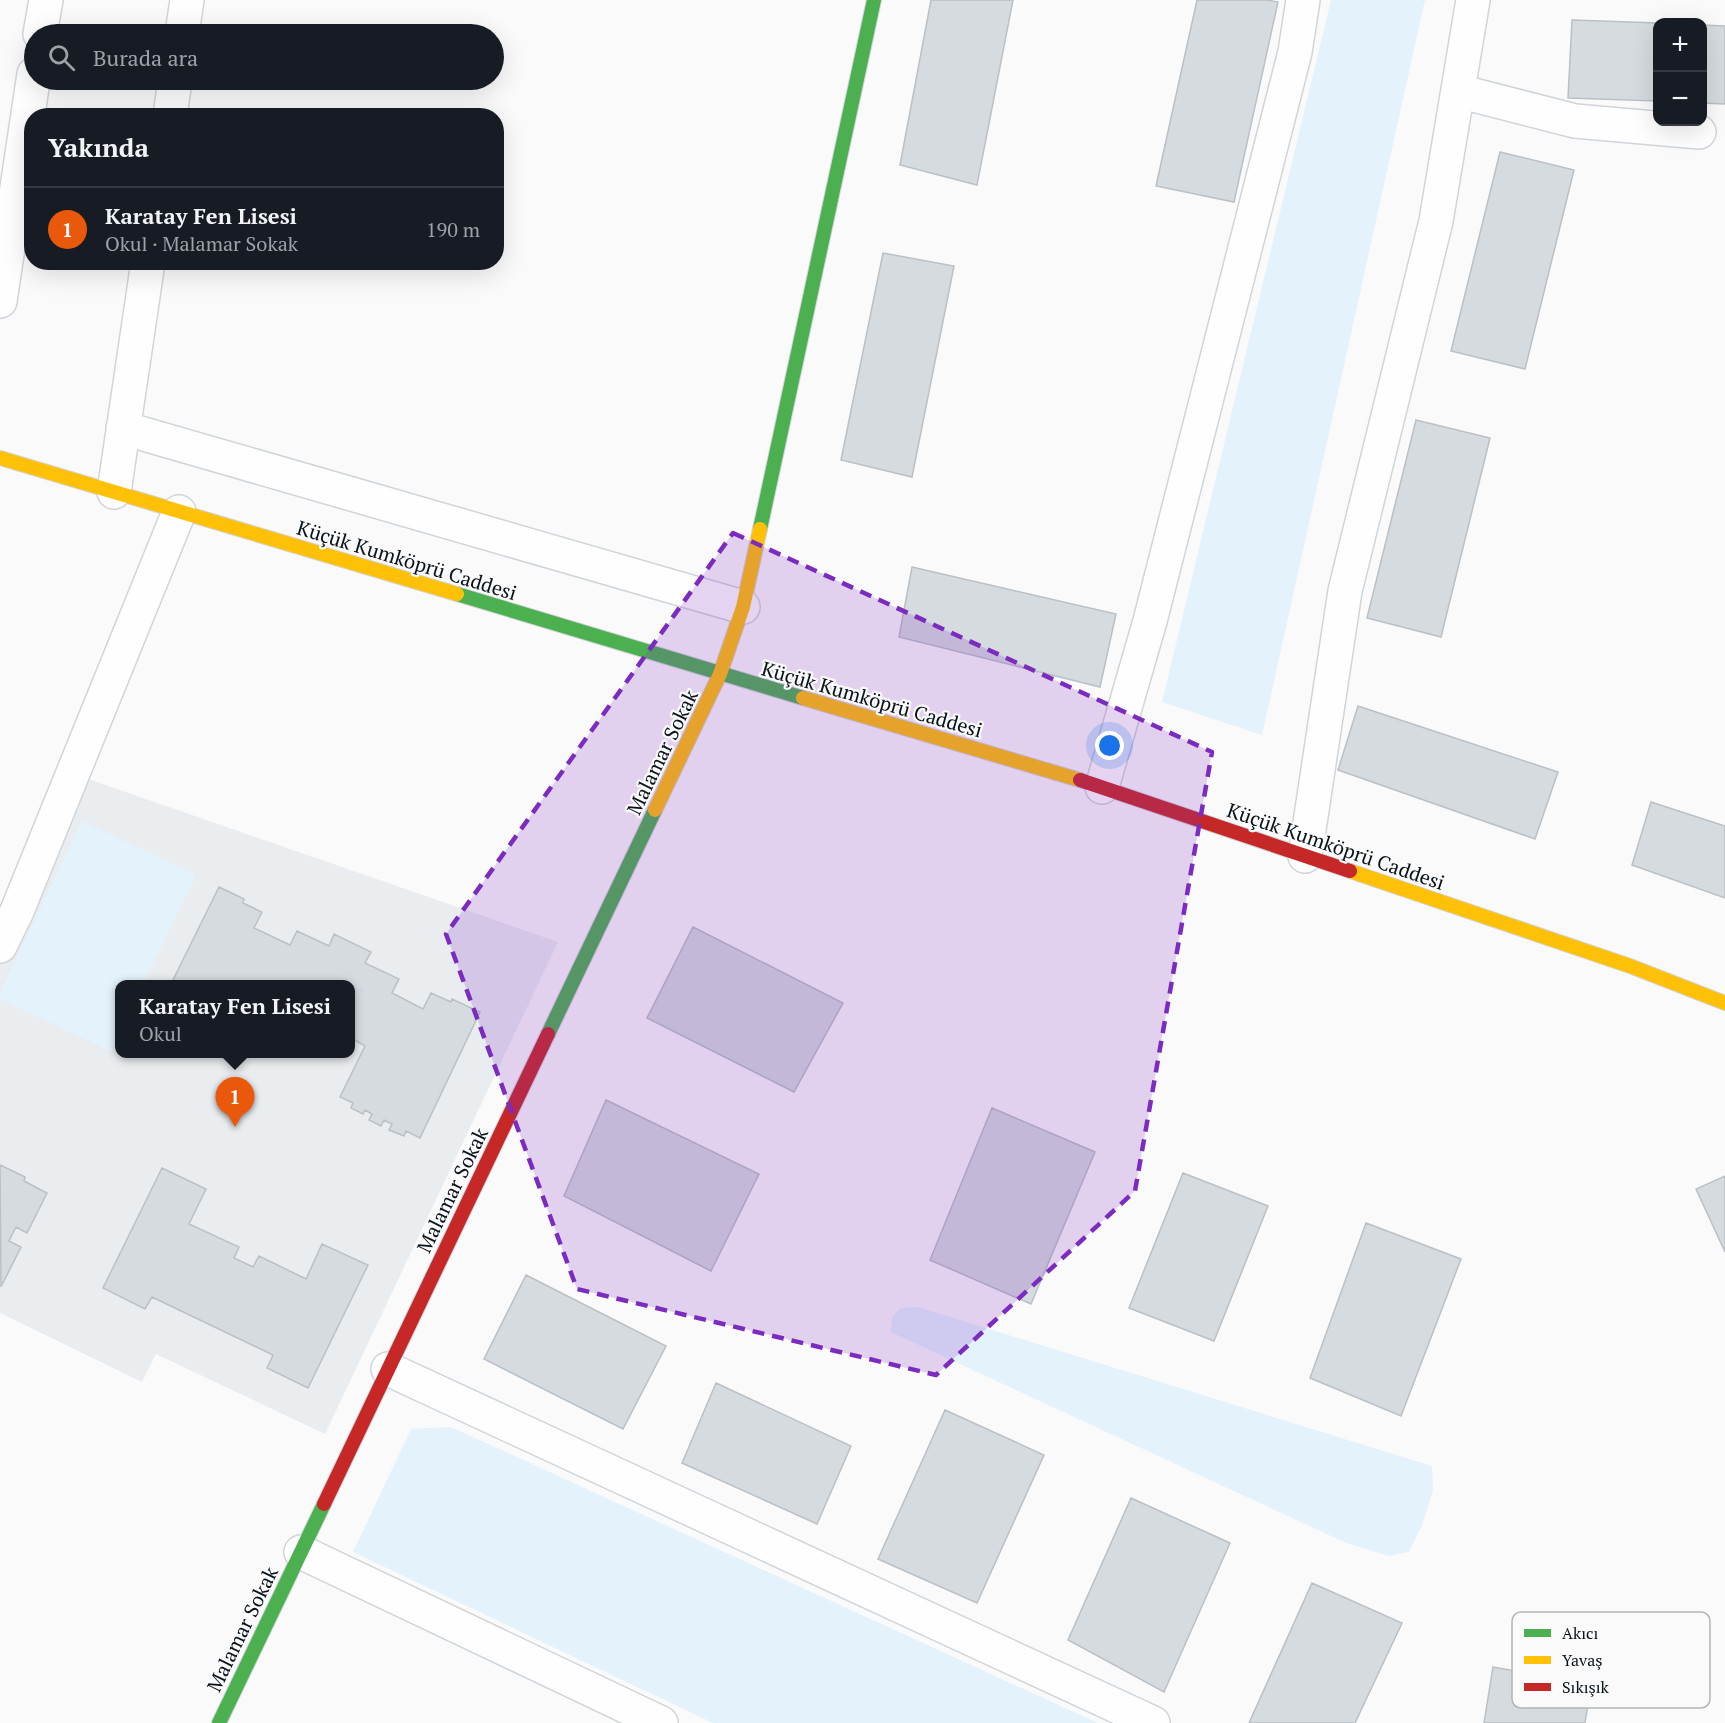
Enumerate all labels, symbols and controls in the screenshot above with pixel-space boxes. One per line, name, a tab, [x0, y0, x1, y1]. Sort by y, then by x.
map controls	[1653, 18, 1707, 126]
button: +	[1653, 18, 1707, 72]
search box	[24, 24, 504, 90]
icon: search	[45, 41, 78, 74]
text: Burada ara	[93, 43, 198, 72]
button: −	[1653, 72, 1707, 126]
text: Yakında	[48, 130, 149, 164]
text: Karatay Fen Lisesi	[105, 201, 297, 230]
text: 1	[62, 216, 73, 243]
text: 190 m	[426, 216, 480, 243]
text: Okul · Malamar Sokak	[105, 230, 298, 257]
street label: Küçük Kumköprü Caddesi	[294, 514, 520, 606]
street label: Küçük Kumköprü Caddesi	[758, 655, 986, 743]
street label: Malamar Sokak	[620, 684, 704, 819]
your location	[1095, 731, 1124, 760]
street label: Küçük Kumköprü Caddesi	[1224, 796, 1448, 896]
popup	[115, 980, 355, 1058]
text: Karatay Fen Lisesi	[139, 991, 331, 1020]
text: Okul	[139, 1020, 182, 1047]
pin: 1	[216, 1078, 254, 1127]
street label: Malamar Sokak	[410, 1122, 494, 1257]
street label: Malamar Sokak	[200, 1561, 284, 1696]
legend	[1512, 1612, 1710, 1708]
text: Akıcı	[1562, 1622, 1598, 1644]
text: Yavaş	[1562, 1649, 1603, 1671]
text: Sıkışık	[1562, 1676, 1610, 1698]

